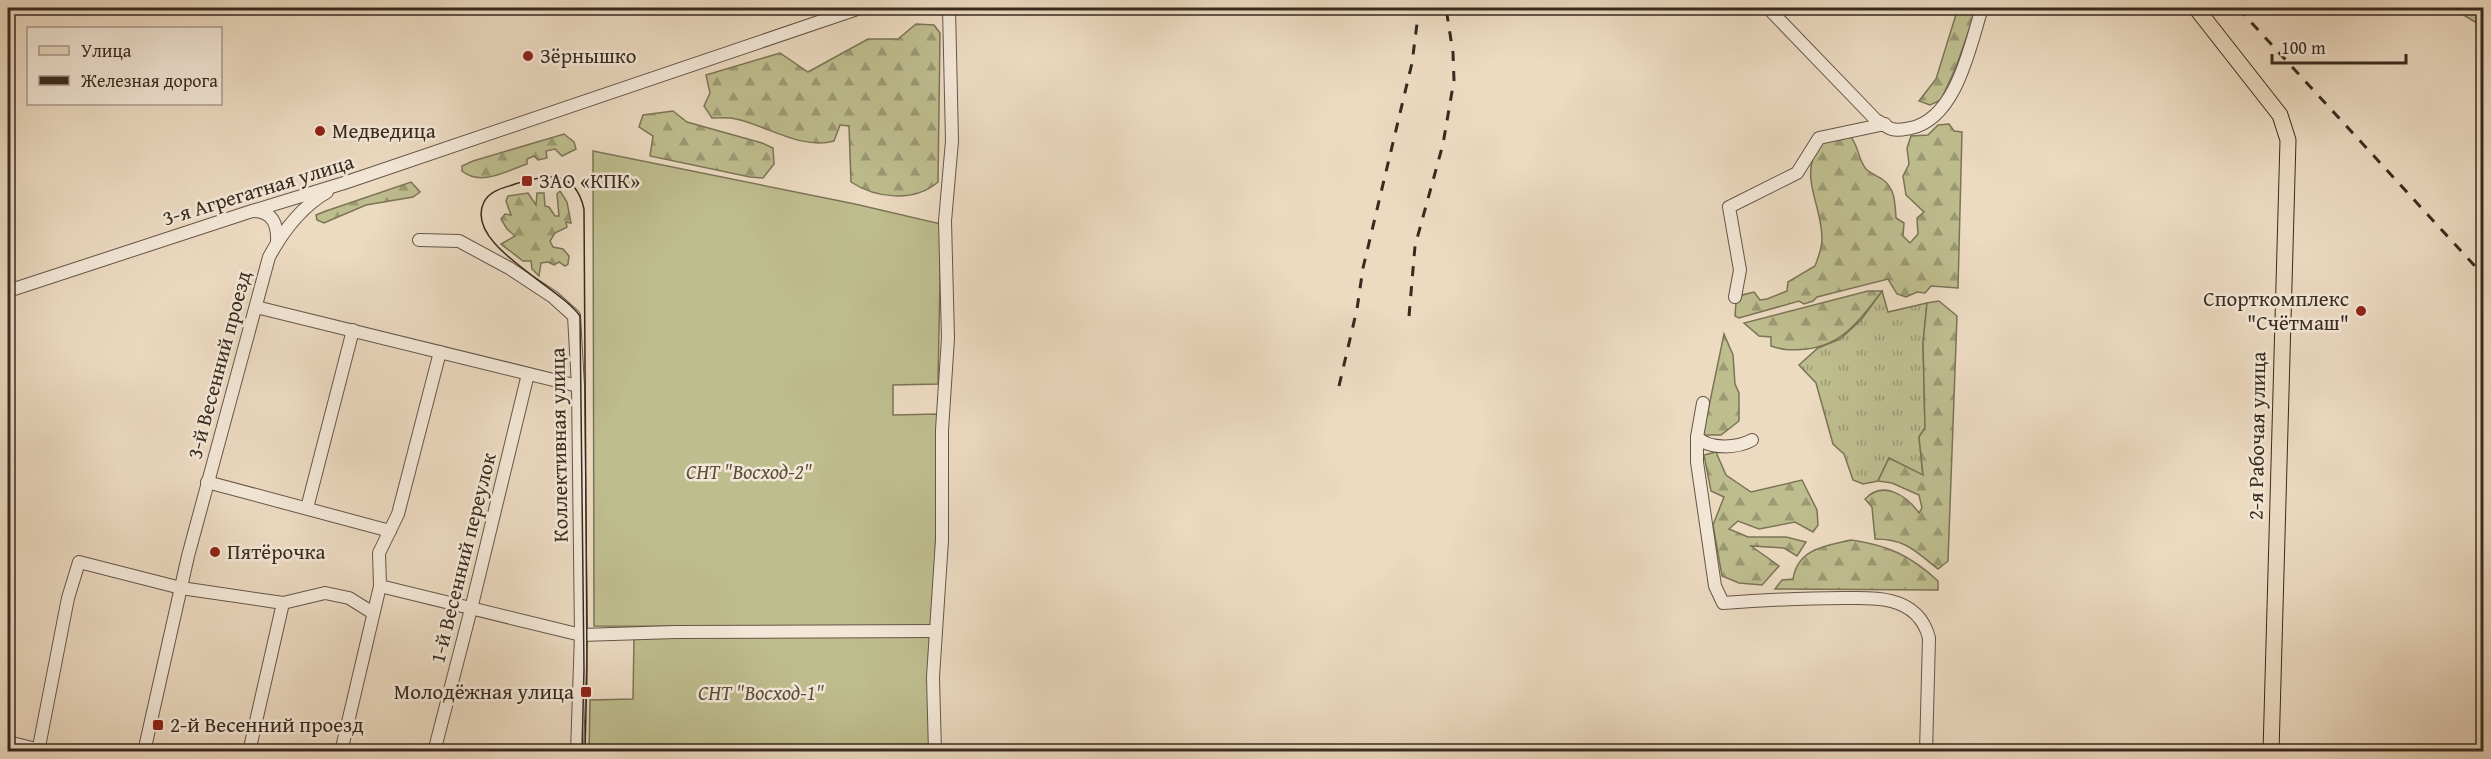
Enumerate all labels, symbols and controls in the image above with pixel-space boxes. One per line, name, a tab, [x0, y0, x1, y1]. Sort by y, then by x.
legend	[27, 27, 222, 105]
scale bar	[2272, 27, 2406, 65]
text: 100 m	[2281, 34, 2326, 61]
text: Улица	[81, 37, 132, 64]
place label: Зёрнышко	[540, 40, 637, 71]
marker: Зёрнышко	[521, 49, 535, 63]
text: Железная дорога	[80, 67, 218, 94]
place label: Медведица	[332, 115, 436, 146]
marker: Медведица	[313, 124, 327, 138]
street label: 3-я Агрегатная улица	[158, 146, 357, 233]
place label: ЗАО «КПК»	[539, 165, 640, 196]
marker: ЗАО «КПК»	[520, 174, 534, 188]
street label: 3-й Весенний проезд	[178, 267, 259, 462]
place label: Спорткомплекс "Счётмаш"	[2203, 283, 2349, 338]
marker: Спорткомплекс "Счётмаш"	[2354, 304, 2368, 318]
street label: Коллективная улица	[541, 347, 576, 543]
street label: 2-я Рабочая улица	[2240, 351, 2273, 521]
street label: 1-й Весенний переулок	[421, 449, 504, 667]
park label: СНТ "Восход-2"	[686, 456, 813, 487]
place label: Пятёрочка	[227, 536, 325, 567]
marker: Пятёрочка	[208, 545, 222, 559]
place label: Молодёжная улица	[394, 676, 574, 707]
park label: СНТ "Восход-1"	[698, 677, 825, 708]
marker: Молодёжная улица	[579, 685, 593, 699]
place label: 2-й Весенний проезд	[170, 709, 364, 740]
marker: 2-й Весенний проезд	[151, 718, 165, 732]

